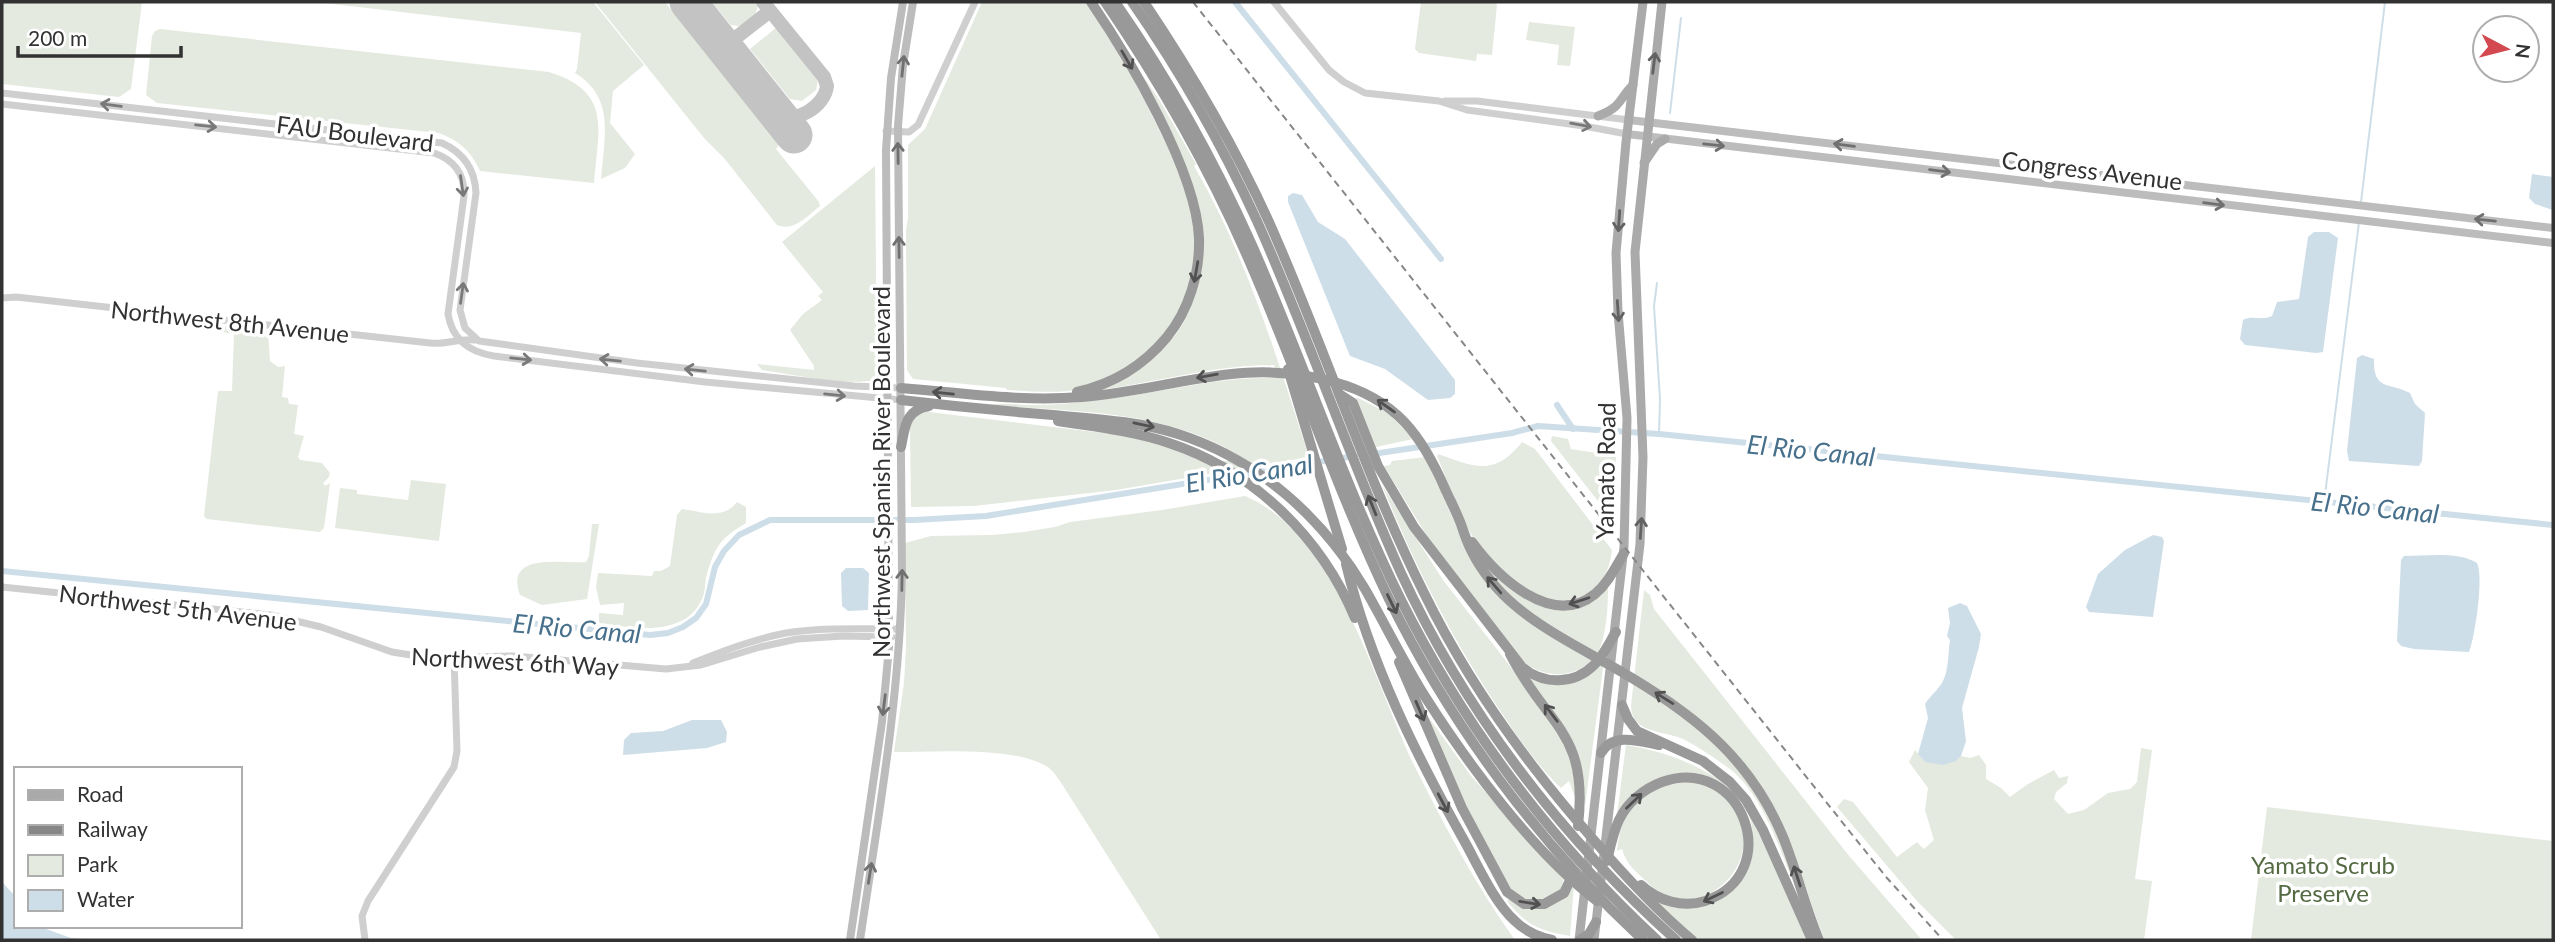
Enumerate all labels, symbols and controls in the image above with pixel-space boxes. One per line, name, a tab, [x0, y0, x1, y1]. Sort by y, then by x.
scale bar	[18, 14, 180, 58]
north arrow	[2471, 14, 2541, 84]
text: 200 m	[28, 25, 87, 50]
text: N	[2511, 42, 2536, 60]
one-way arrow	[1121, 49, 1134, 70]
one-way arrow	[1648, 52, 1661, 75]
one-way arrow	[896, 56, 909, 78]
one-way arrow	[100, 99, 123, 112]
street label: FAU Boulevard	[275, 109, 435, 157]
one-way arrow	[1569, 119, 1592, 133]
one-way arrow	[194, 120, 217, 133]
one-way arrow	[1702, 138, 1725, 151]
one-way arrow	[1833, 139, 1855, 152]
one-way arrow	[891, 142, 905, 165]
street label: Congress Avenue	[2000, 145, 2184, 195]
one-way arrow	[1928, 165, 1951, 178]
one-way arrow	[456, 174, 469, 197]
one-way arrow	[2202, 198, 2225, 211]
one-way arrow	[1612, 209, 1625, 232]
one-way arrow	[2475, 213, 2497, 226]
one-way arrow	[893, 235, 906, 258]
one-way arrow	[1189, 260, 1202, 283]
one-way arrow	[455, 282, 468, 305]
street label: Northwest Spanish River Boulevard	[866, 286, 895, 658]
street label: Northwest 8th Avenue	[109, 294, 351, 348]
one-way arrow	[1612, 299, 1625, 321]
one-way arrow	[510, 353, 532, 366]
one-way arrow	[599, 353, 622, 366]
one-way arrow	[684, 363, 707, 376]
one-way arrow	[1196, 370, 1219, 383]
one-way arrow	[932, 386, 955, 399]
one-way arrow	[823, 389, 846, 402]
one-way arrow	[1377, 399, 1396, 413]
street label: Yamato Road	[1589, 402, 1621, 540]
one-way arrow	[1132, 418, 1155, 432]
water label: El Rio Canal	[1745, 427, 1877, 473]
water label: El Rio Canal	[1183, 447, 1315, 499]
water label: El Rio Canal	[2309, 484, 2441, 530]
one-way arrow	[1365, 494, 1378, 516]
one-way arrow	[1634, 517, 1647, 540]
one-way arrow	[895, 569, 909, 592]
one-way arrow	[1486, 576, 1502, 594]
street label: Northwest 5th Avenue	[57, 578, 299, 636]
one-way arrow	[1386, 593, 1399, 614]
one-way arrow	[1568, 596, 1590, 608]
water label: El Rio Canal	[512, 606, 643, 650]
street label: Northwest 6th Way	[410, 641, 620, 681]
one-way arrow	[1655, 690, 1674, 705]
one-way arrow	[878, 693, 891, 715]
one-way arrow	[1414, 700, 1427, 722]
one-way arrow	[1543, 704, 1558, 723]
legend	[14, 767, 242, 928]
text: Road	[77, 781, 124, 806]
one-way arrow	[1625, 792, 1642, 809]
one-way arrow	[1436, 793, 1450, 813]
text: Railway	[77, 816, 148, 841]
park label: Yamato Scrub Preserve	[2251, 850, 2395, 907]
text: Park	[77, 851, 118, 876]
one-way arrow	[864, 862, 877, 885]
one-way arrow	[1789, 865, 1802, 887]
text: Water	[77, 886, 134, 911]
one-way arrow	[1703, 890, 1724, 904]
one-way arrow	[1518, 897, 1541, 910]

